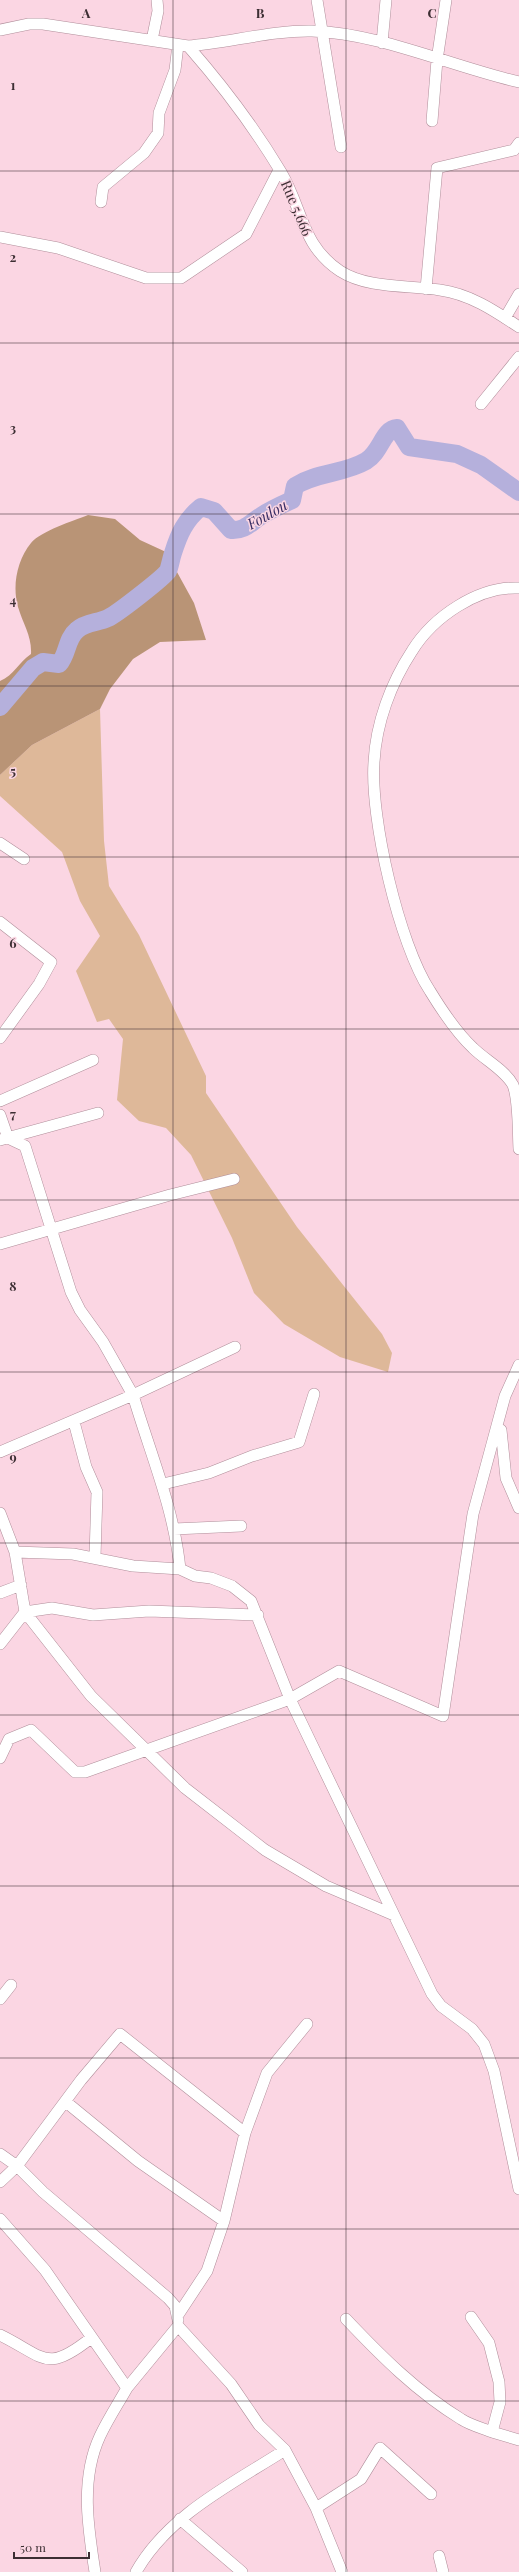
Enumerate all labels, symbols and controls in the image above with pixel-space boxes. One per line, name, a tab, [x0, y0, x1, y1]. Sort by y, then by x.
text: A	[81, 4, 91, 21]
text: B	[256, 4, 265, 21]
text: C	[427, 4, 437, 21]
text: 1	[11, 76, 16, 93]
street label: Rue 5.666	[277, 177, 317, 239]
text: 2	[10, 248, 17, 265]
text: 3	[10, 419, 16, 436]
water label: Foulou	[242, 494, 291, 534]
text: 4	[10, 591, 17, 608]
text: 5	[10, 762, 16, 779]
text: 6	[9, 934, 17, 951]
text: 7	[10, 1105, 16, 1122]
text: 8	[9, 1277, 17, 1294]
text: 9	[9, 1448, 17, 1465]
scale bar	[14, 2534, 89, 2560]
text: 50 m	[20, 2539, 46, 2555]

